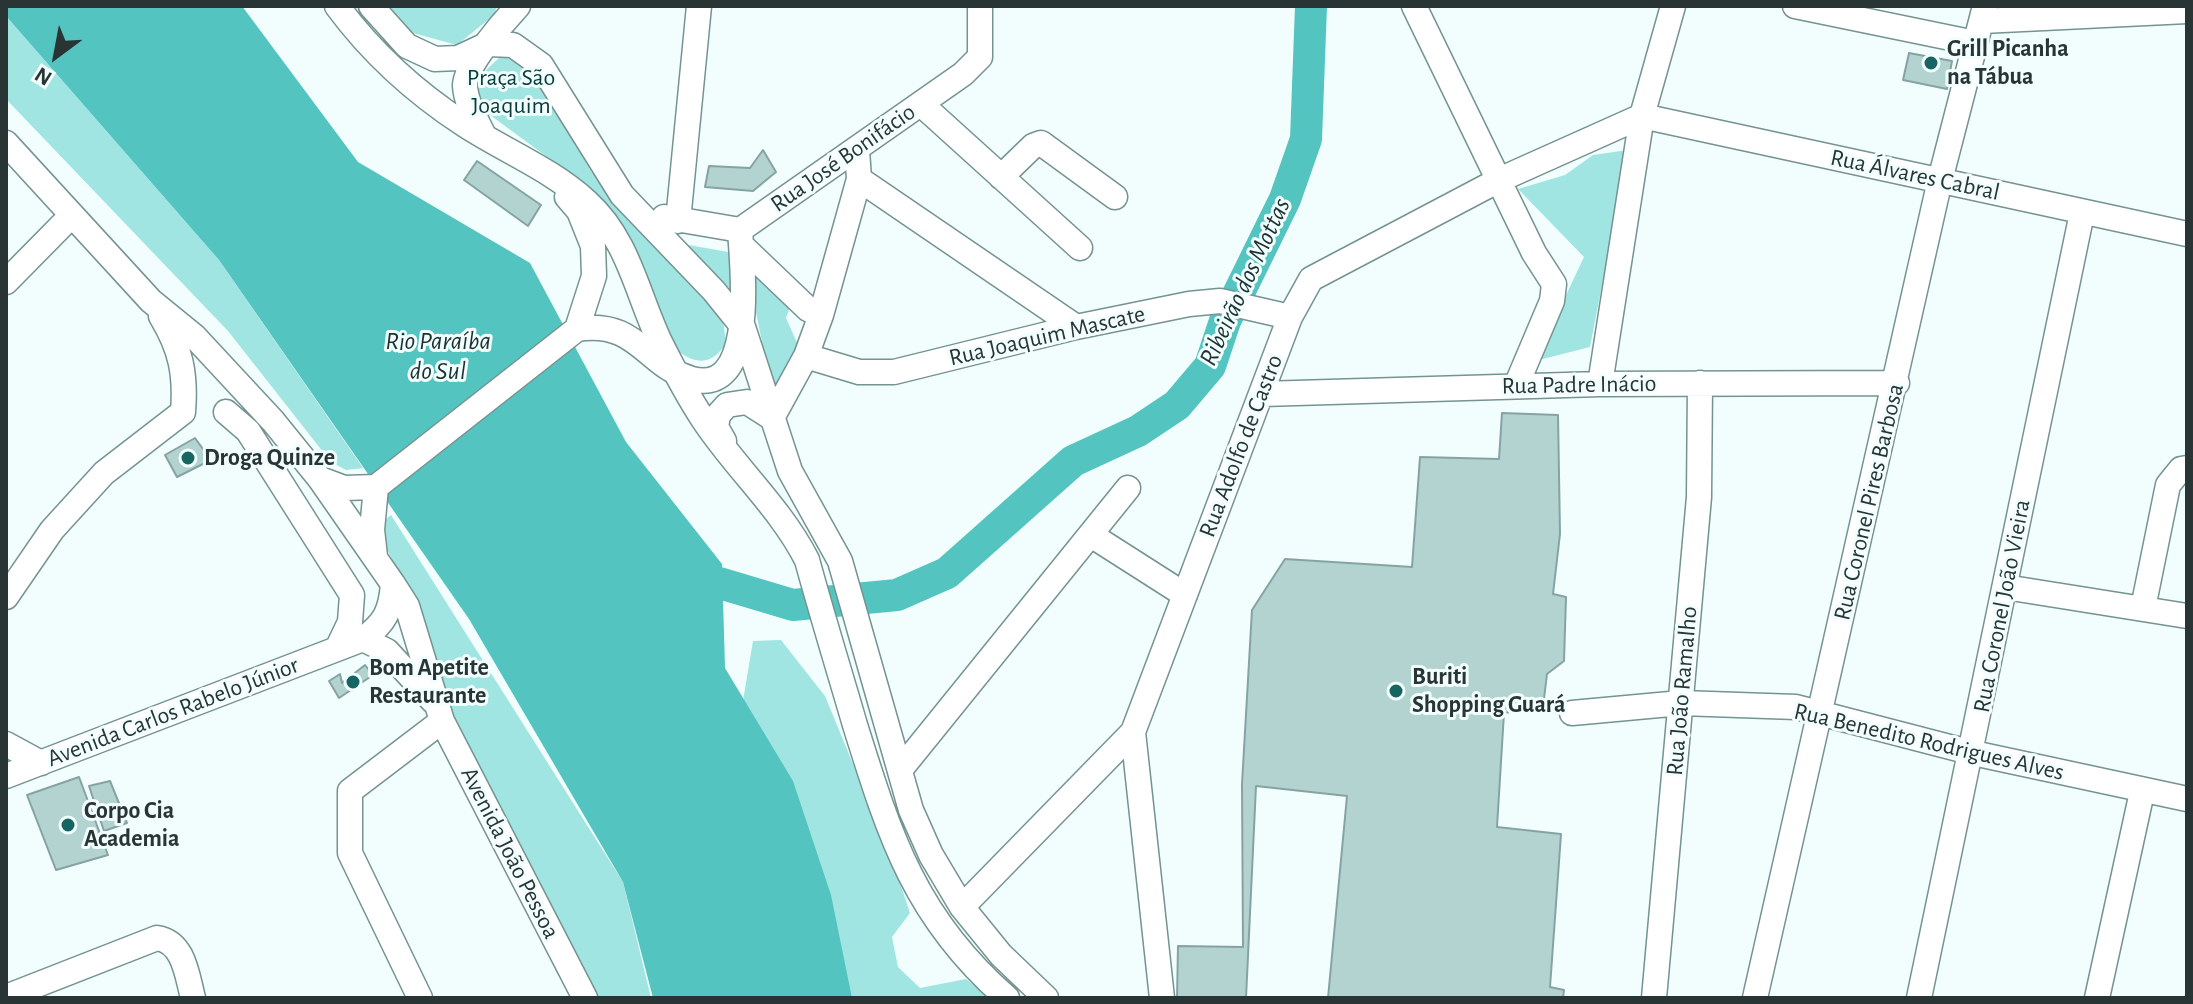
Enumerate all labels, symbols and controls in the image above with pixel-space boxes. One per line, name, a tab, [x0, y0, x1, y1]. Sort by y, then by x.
north arrow	[16, 16, 96, 96]
place label: Grill Picanha na Tábua	[1947, 35, 2069, 91]
marker: Grill Picanha na Tábua	[1922, 54, 1940, 72]
text: N	[31, 63, 56, 90]
park label: Praça São Joaquim	[467, 64, 555, 120]
street label: Rua José Bonifácio	[765, 97, 921, 219]
street label: Rua Álvares Cabral	[1828, 143, 2002, 207]
water label: Ribeirão dos Mottas	[1193, 193, 1297, 371]
street label: Rua Joaquim Mascate	[946, 299, 1148, 373]
water label: Rio Paraíba do Sul	[385, 325, 491, 386]
street label: Rua Adolfo de Castro	[1193, 351, 1289, 541]
street label: Rua Padre Inácio	[1501, 369, 1657, 401]
street label: Rua Coronel Pires Barbosa	[1828, 381, 1910, 623]
place label: Droga Quinze	[204, 444, 335, 472]
marker: Droga Quinze	[179, 449, 197, 467]
street label: Rua Coronel João Vieira	[1967, 497, 2037, 715]
street label: Rua João Ramalho	[1660, 605, 1704, 777]
street label: Avenida Carlos Rabelo Júnior	[43, 651, 303, 773]
place label: Bom Apetite Restaurante	[369, 654, 489, 710]
place label: Buriti Shopping Guará	[1412, 663, 1565, 719]
marker: Bom Apetite Restaurante	[344, 673, 362, 691]
marker: Buriti Shopping Guará	[1387, 682, 1405, 700]
street label: Rua Benedito Rodrigues Alves	[1791, 697, 2067, 787]
street label: Avenida João Pessoa	[454, 762, 566, 944]
place label: Corpo Cia Academia	[84, 797, 180, 853]
marker: Corpo Cia Academia	[59, 816, 77, 834]

